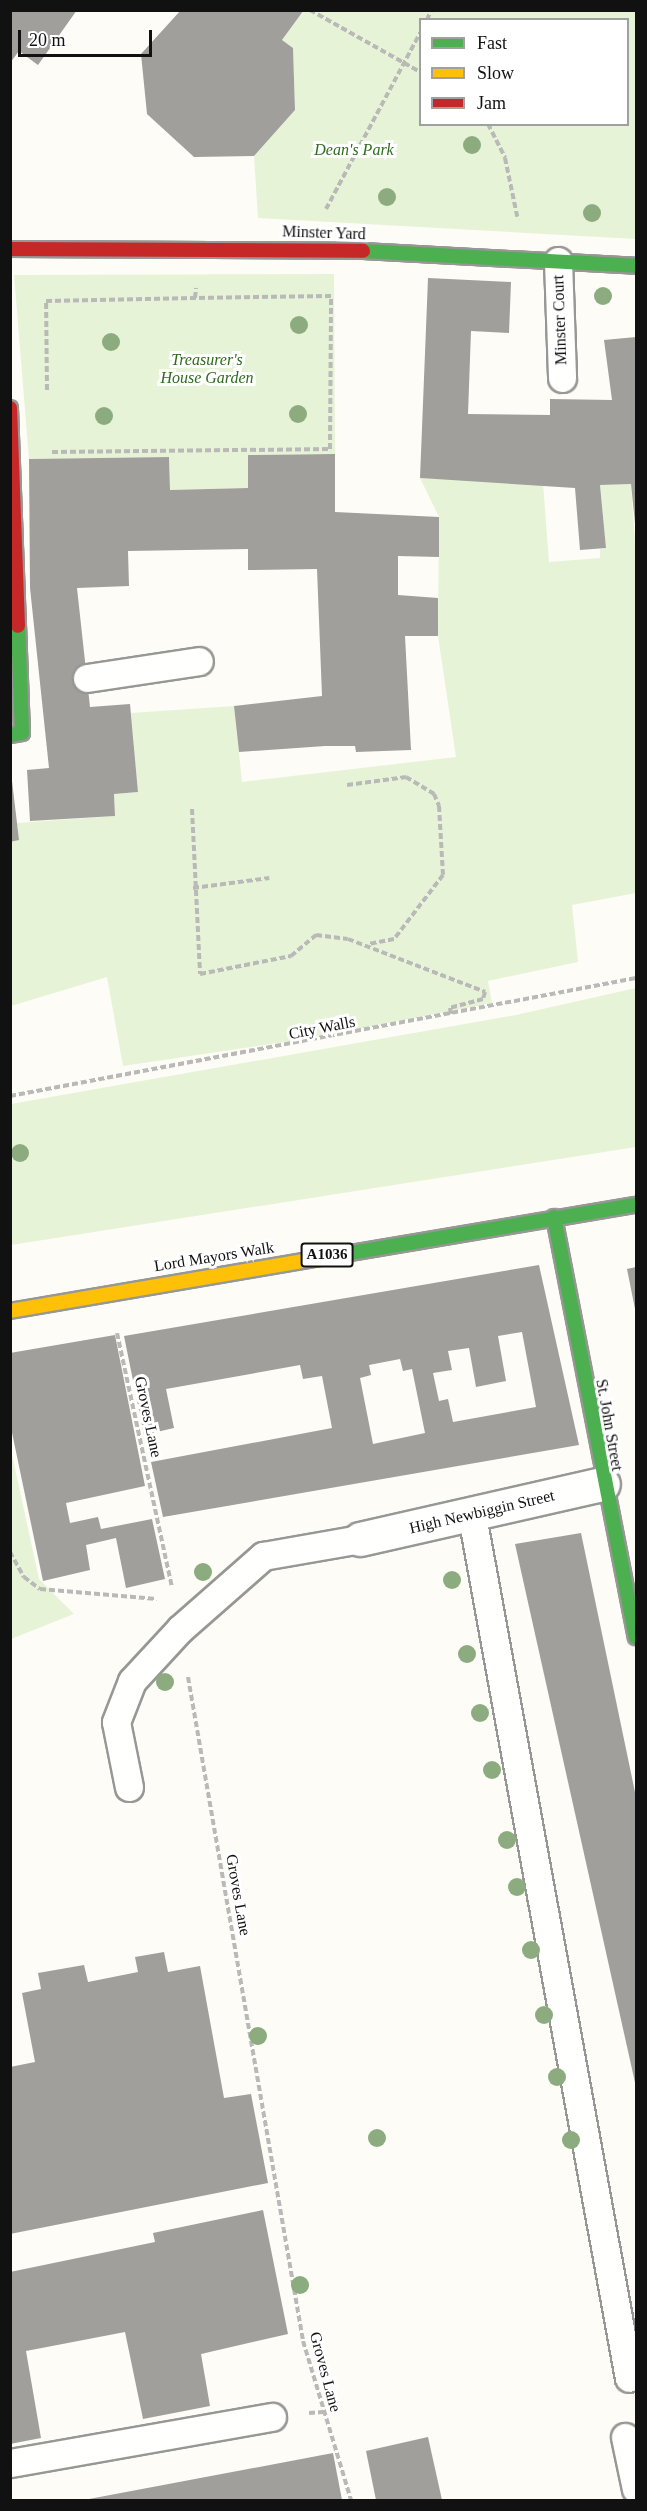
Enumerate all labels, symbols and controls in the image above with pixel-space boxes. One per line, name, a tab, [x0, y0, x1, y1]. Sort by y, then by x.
scale bar	[21, 18, 154, 56]
legend	[419, 18, 629, 126]
text: 20 m	[29, 30, 66, 50]
text: Fast	[477, 33, 507, 53]
text: Slow	[477, 63, 514, 83]
text: Jam	[477, 93, 506, 113]
park label: Dean's Park	[314, 140, 394, 160]
street label: Minster Yard	[282, 222, 366, 244]
street label: Minster Court	[549, 275, 571, 365]
park label: Treasurer's House Garden	[160, 350, 254, 388]
street label: City Walls	[287, 1012, 357, 1044]
street label: Lord Mayors Walk	[153, 1238, 275, 1276]
road number: A1036	[300, 1243, 354, 1267]
street label: Groves Lane	[130, 1375, 166, 1459]
street label: St. John Street	[591, 1378, 627, 1472]
street label: High Newbiggin Street	[408, 1486, 556, 1538]
street label: Groves Lane	[221, 1853, 255, 1937]
street label: Groves Lane	[305, 2330, 345, 2414]

